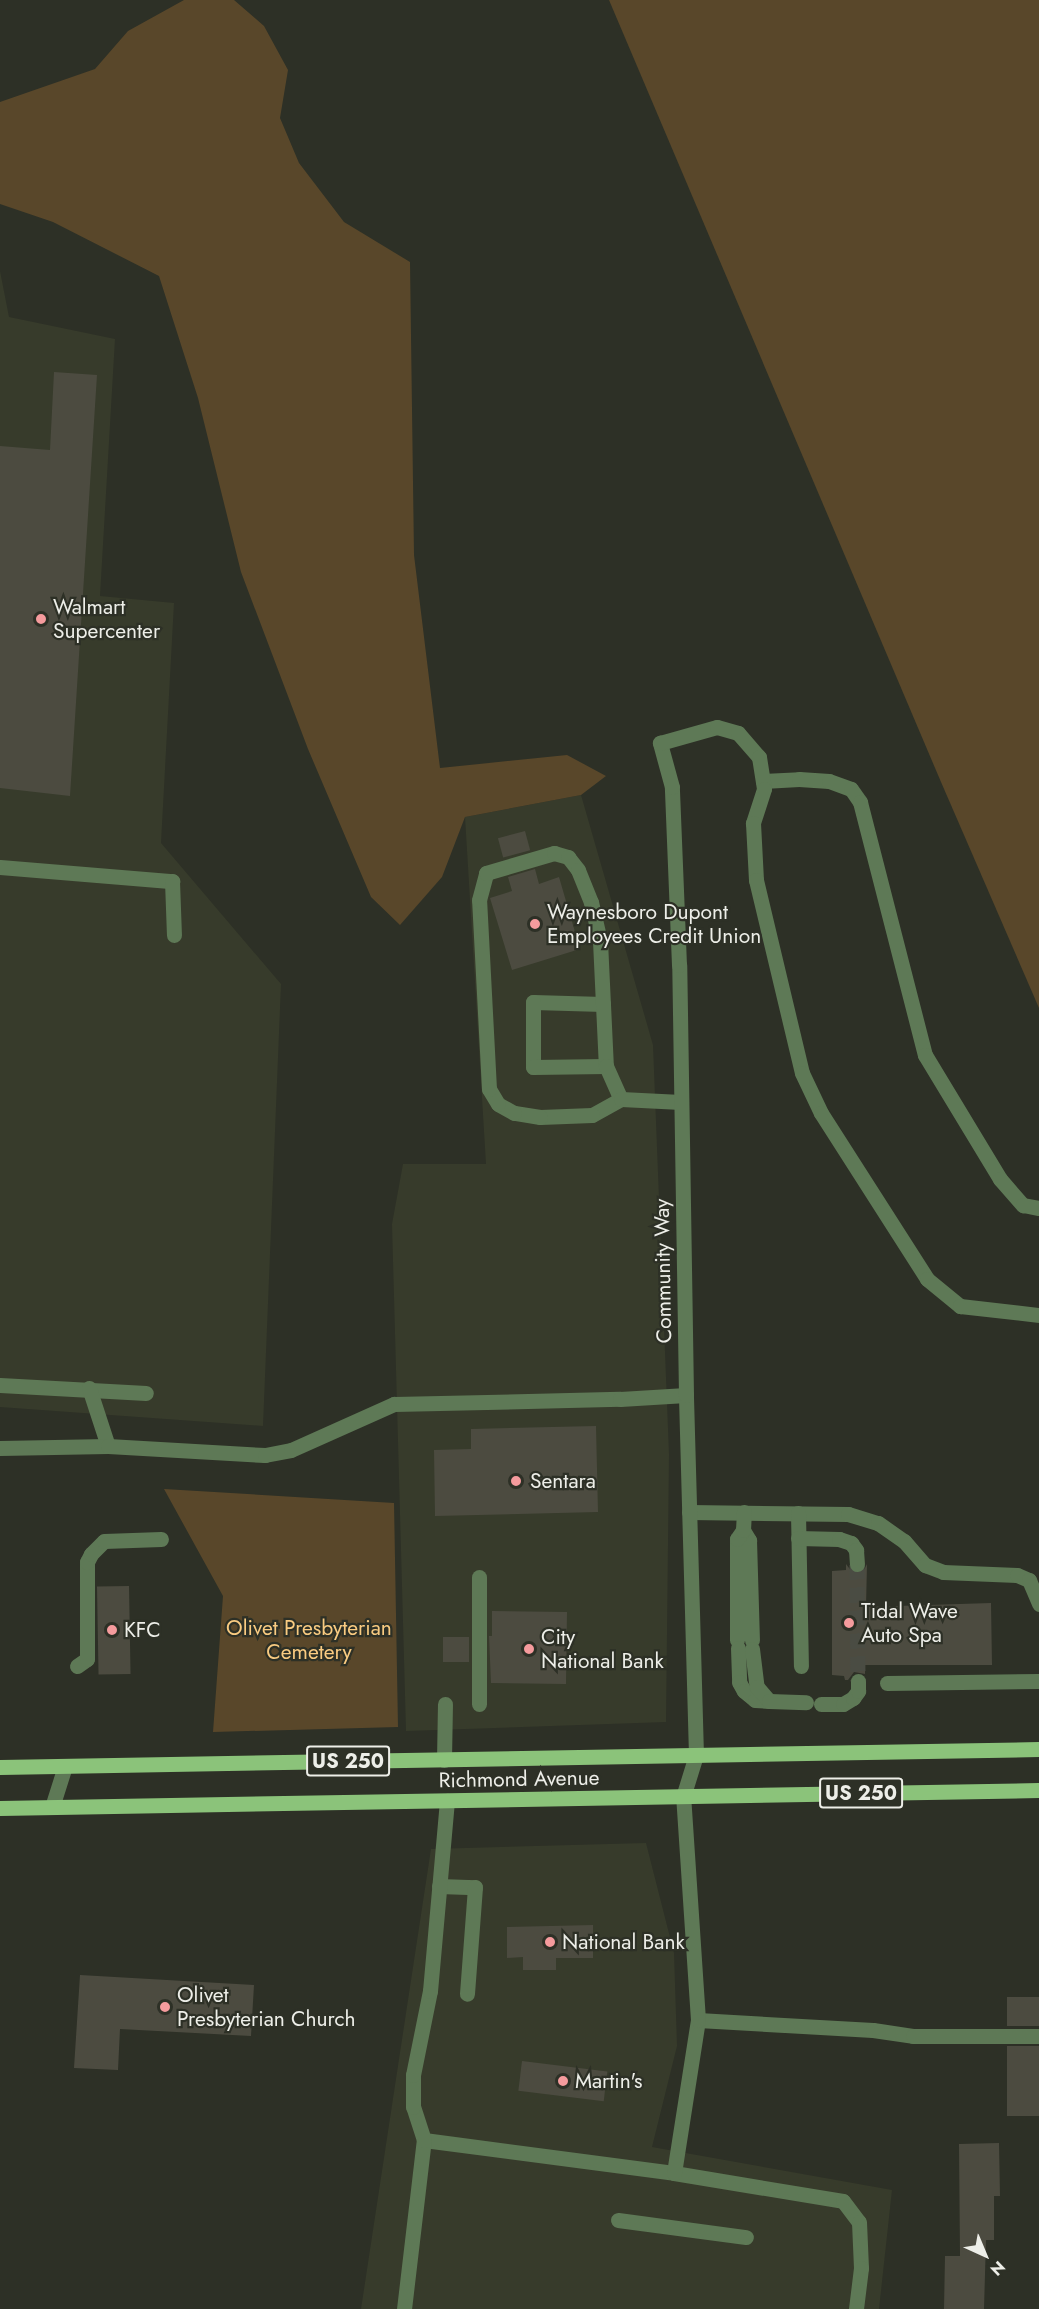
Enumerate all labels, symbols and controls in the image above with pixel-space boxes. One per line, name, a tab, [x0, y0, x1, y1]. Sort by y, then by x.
place label: Walmart Supercenter	[53, 594, 160, 644]
marker: Walmart Supercenter	[34, 612, 48, 626]
place label: Waynesboro Dupont Employees Credit Union	[547, 899, 761, 949]
marker: Waynesboro Dupont Employees Credit Union	[528, 917, 542, 931]
street label: Community Way	[649, 1198, 677, 1344]
place label: Sentara	[530, 1468, 596, 1494]
marker: Sentara	[507, 1472, 525, 1490]
place label: Tidal Wave Auto Spa	[861, 1598, 958, 1648]
park label: Olivet Presbyterian Cemetery	[226, 1615, 392, 1665]
marker: Tidal Wave Auto Spa	[842, 1616, 856, 1630]
place label: KFC	[124, 1617, 161, 1643]
marker: KFC	[105, 1623, 119, 1637]
place label: City National Bank	[541, 1624, 664, 1674]
marker: City National Bank	[522, 1642, 536, 1656]
road number: US 250	[306, 1744, 390, 1778]
street label: Richmond Avenue	[438, 1765, 600, 1793]
road number: US 250	[819, 1776, 903, 1810]
place label: National Bank	[562, 1929, 685, 1955]
marker: National Bank	[543, 1935, 557, 1949]
place label: Olivet Presbyterian Church	[177, 1982, 355, 2032]
marker: Olivet Presbyterian Church	[158, 2000, 172, 2014]
place label: Martin's	[575, 2068, 643, 2094]
marker: Martin's	[556, 2074, 570, 2088]
north arrow	[955, 2225, 1015, 2285]
text: N	[985, 2256, 1010, 2281]

